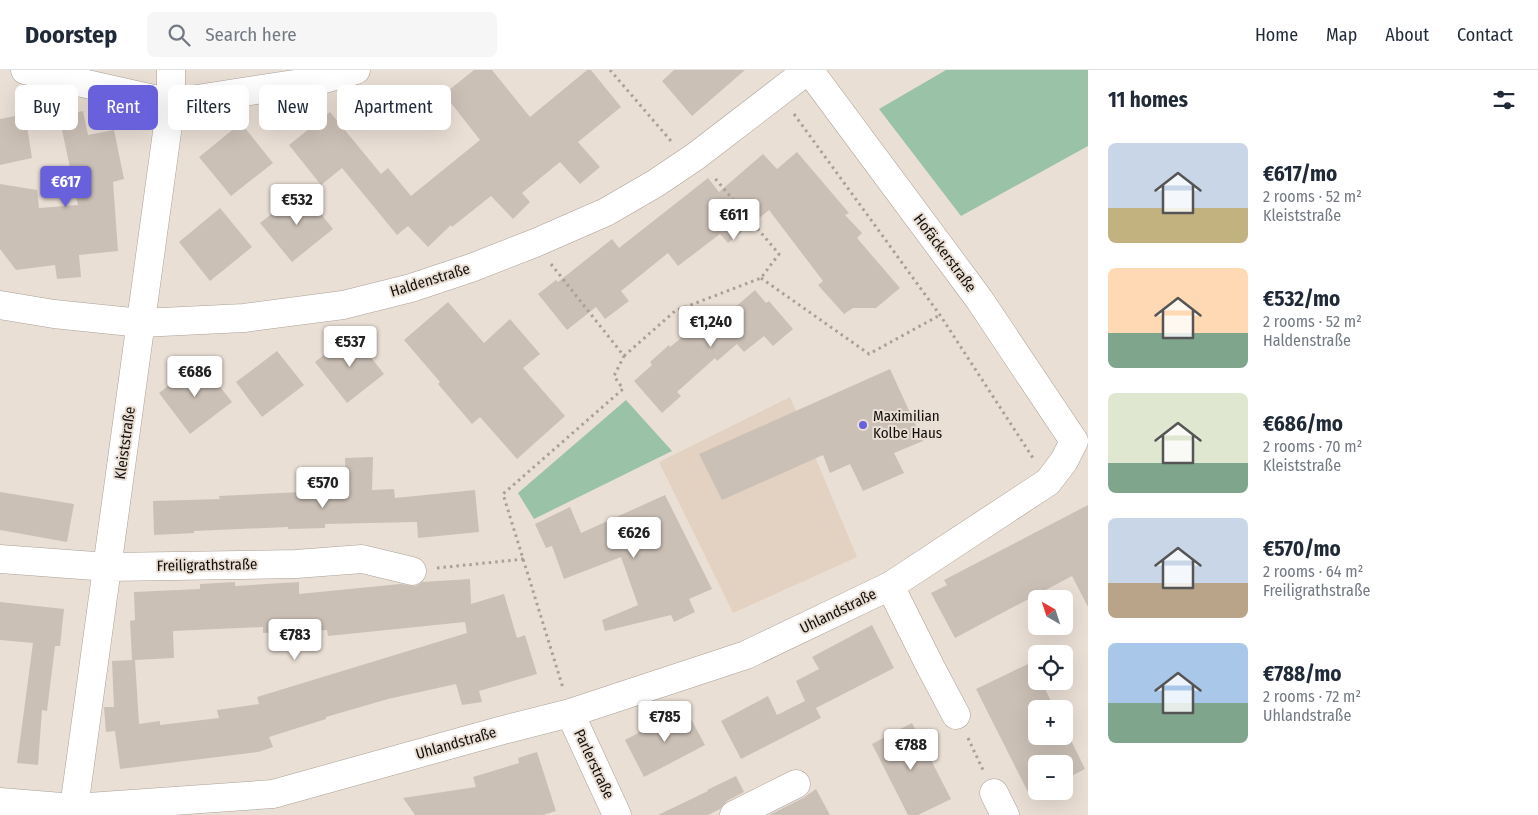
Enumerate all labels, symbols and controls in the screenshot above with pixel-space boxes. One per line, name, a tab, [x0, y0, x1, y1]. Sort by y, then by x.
search box	[147, 12, 497, 57]
text: Doorstep	[25, 21, 117, 49]
icon: search	[165, 21, 193, 49]
text: Search here	[205, 23, 297, 46]
text: Home	[1255, 24, 1298, 46]
text: Map	[1326, 24, 1357, 46]
text: About	[1385, 24, 1429, 46]
text: Contact	[1457, 24, 1513, 46]
chip: Buy	[15, 85, 78, 130]
chip: Rent	[88, 85, 158, 130]
chip: Filters	[168, 85, 249, 130]
chip: New	[259, 85, 327, 130]
chip: Apartment	[337, 85, 451, 130]
icon: filters	[1490, 86, 1518, 114]
text: 11 homes	[1108, 87, 1188, 113]
text: €617/mo	[1263, 161, 1337, 187]
icon: home	[1148, 163, 1208, 223]
pin: €617	[36, 166, 96, 208]
text: €617	[51, 172, 81, 191]
pin: €532	[267, 184, 327, 226]
text: 2 rooms · 52 m²	[1263, 187, 1362, 206]
text: €532	[281, 190, 313, 209]
pin: €611	[704, 198, 764, 241]
text: €611	[719, 205, 749, 224]
text: Kleiststraße	[1263, 206, 1341, 225]
street label: Hofäckerstraße	[910, 210, 980, 296]
street label: Haldenstraße	[388, 259, 472, 301]
text: €532/mo	[1263, 286, 1340, 312]
icon: home	[1148, 288, 1208, 348]
pin: €1,240	[670, 306, 752, 348]
text: €1,240	[690, 312, 732, 331]
text: 2 rooms · 52 m²	[1263, 312, 1362, 331]
pin: €537	[320, 326, 380, 368]
text: Haldenstraße	[1263, 331, 1351, 350]
text: €537	[335, 332, 365, 351]
pin: €686	[165, 356, 225, 398]
text: €686	[178, 362, 212, 381]
street label: Kleiststraße	[111, 406, 139, 480]
place label: Maximilian Kolbe Haus	[873, 407, 942, 442]
text: €686/mo	[1263, 411, 1343, 437]
icon: home	[1148, 413, 1208, 473]
marker: Maximilian Kolbe Haus	[857, 419, 869, 431]
text: 2 rooms · 70 m²	[1263, 437, 1362, 456]
text: Kleiststraße	[1263, 456, 1341, 475]
pin: €570	[293, 466, 353, 509]
text: €570	[307, 473, 339, 492]
pin: €626	[604, 516, 664, 559]
text: €626	[618, 523, 650, 542]
text: €570/mo	[1263, 536, 1341, 562]
icon: home	[1148, 538, 1208, 598]
street label: Freiligrathstraße	[157, 555, 257, 575]
text: 2 rooms · 64 m²	[1263, 562, 1363, 581]
text: Freiligrathstraße	[1263, 581, 1370, 600]
street label: Uhlandstraße	[797, 585, 879, 637]
north arrow	[1028, 590, 1072, 635]
map controls	[1028, 590, 1073, 800]
pin: €783	[265, 618, 325, 661]
text: €783	[279, 625, 311, 644]
button: locate	[1028, 645, 1073, 690]
text: €788/mo	[1263, 661, 1342, 687]
icon: home	[1148, 663, 1208, 723]
text: 2 rooms · 72 m²	[1263, 687, 1361, 706]
pin: €785	[635, 700, 695, 743]
button: +	[1028, 700, 1073, 745]
text: Uhlandstraße	[1263, 706, 1351, 725]
text: €785	[649, 707, 681, 726]
street label: Uhlandstraße	[414, 723, 498, 763]
street label: Parlerstraße	[570, 726, 618, 802]
pin: €788	[881, 728, 941, 771]
text: €788	[895, 735, 927, 754]
button: −	[1028, 755, 1073, 800]

